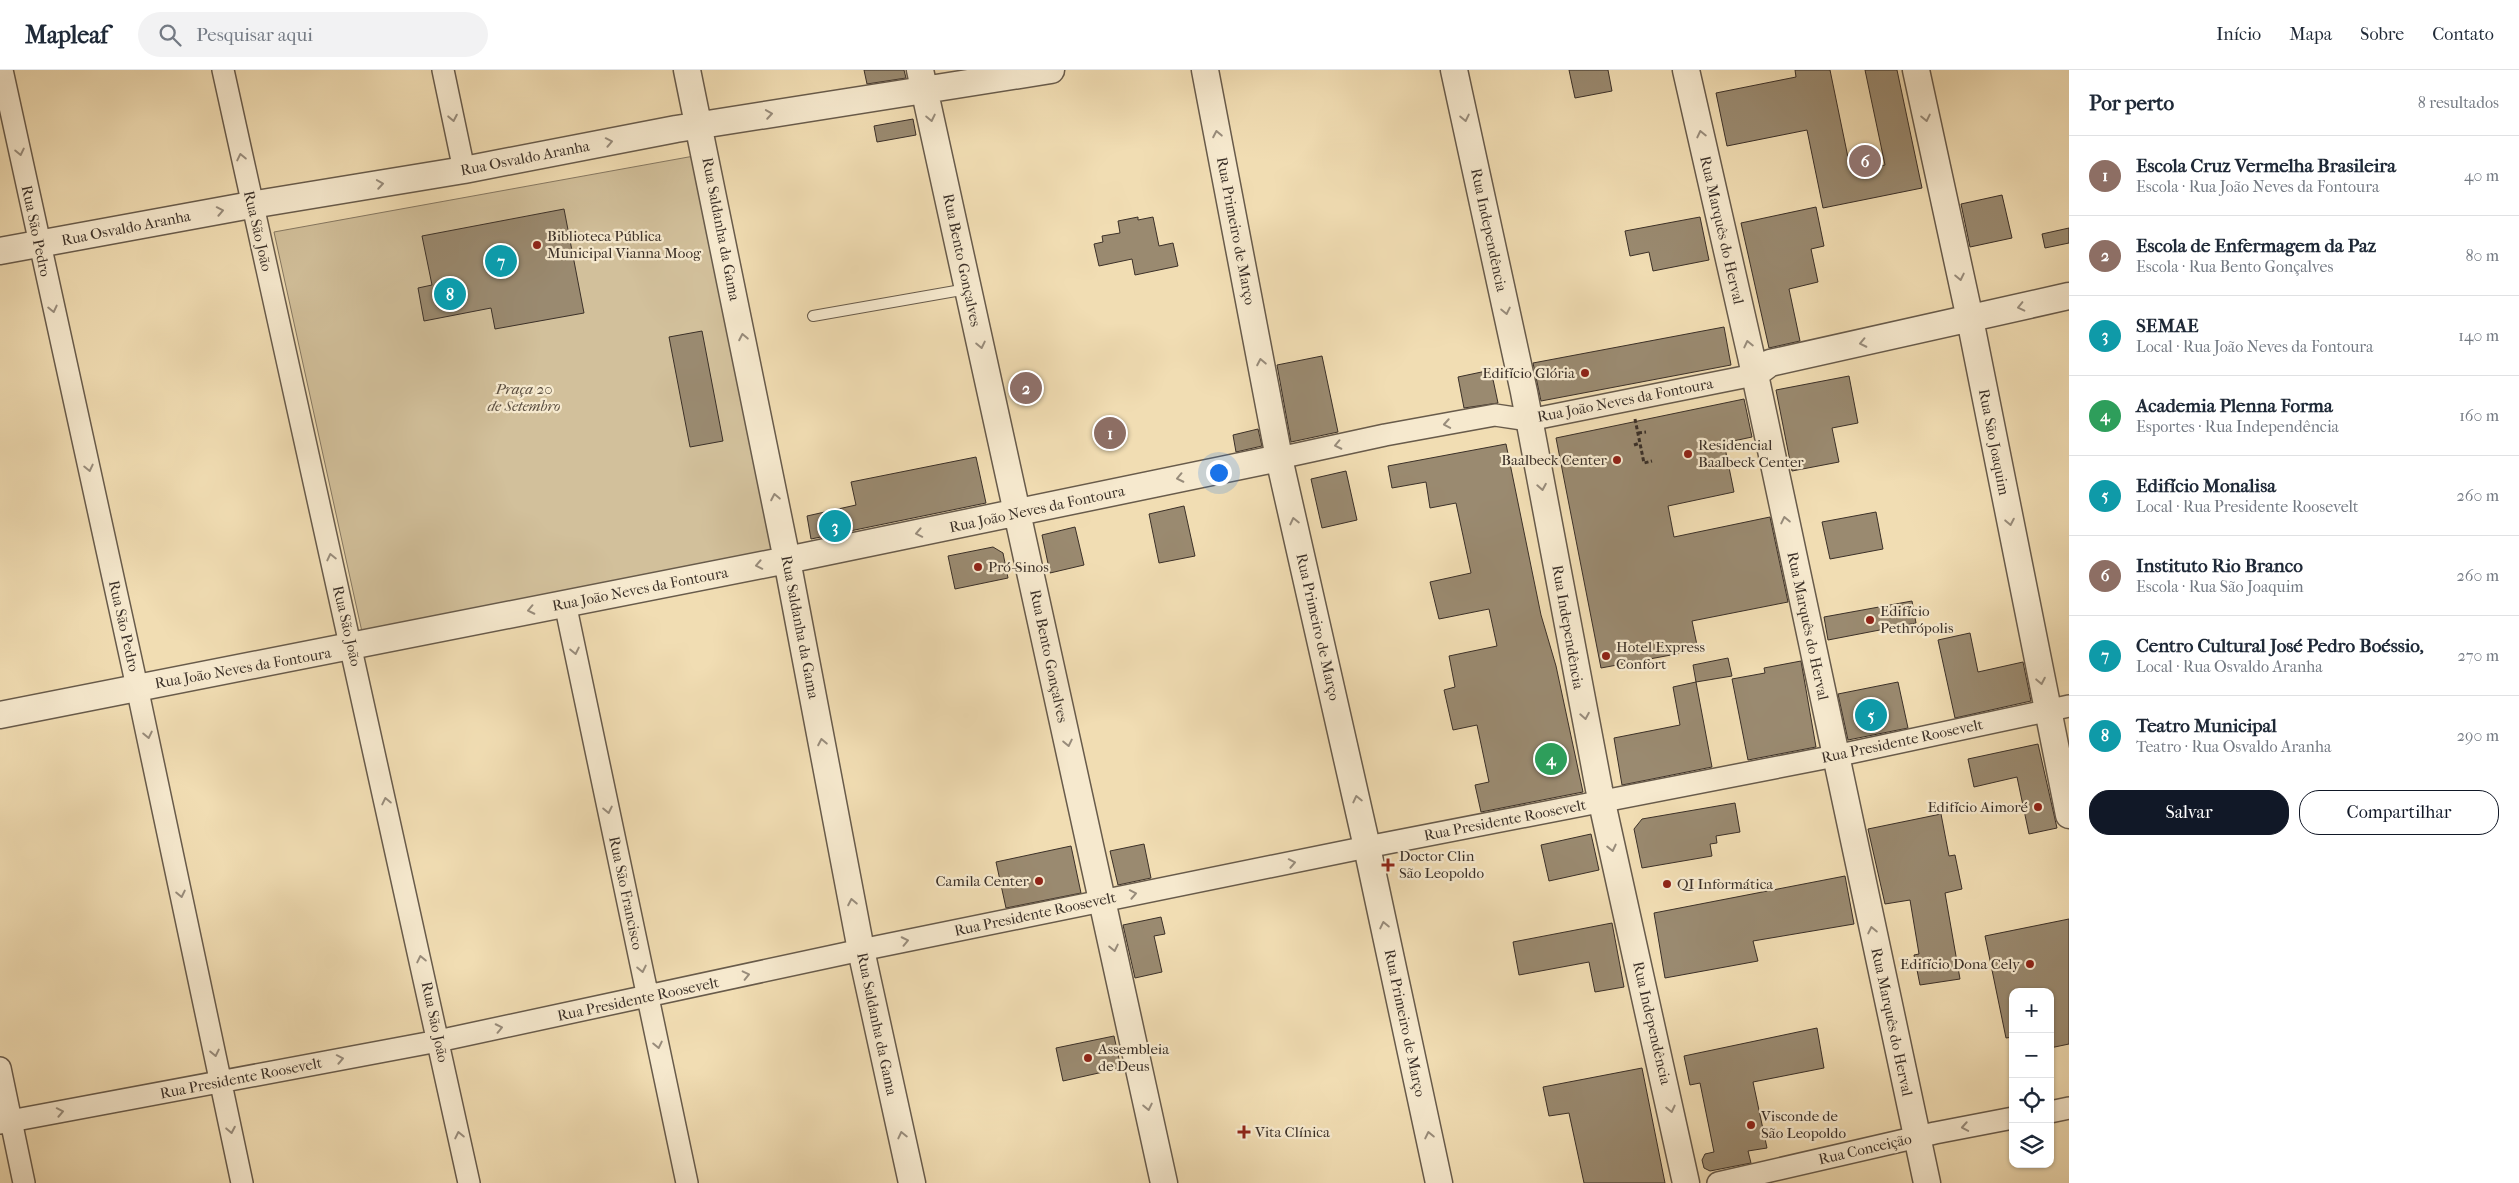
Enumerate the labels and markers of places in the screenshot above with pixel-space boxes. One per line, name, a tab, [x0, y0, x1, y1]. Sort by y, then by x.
pin: 6	[1849, 142, 1881, 180]
place label: Biblioteca Pública Municipal Vianna Moog	[547, 227, 702, 262]
marker: Biblioteca Pública Municipal Vianna Moog	[531, 239, 543, 251]
pin: 7	[485, 242, 517, 280]
pin: 8	[434, 275, 466, 313]
place label: Edifício Glória	[1482, 364, 1576, 382]
marker: Edifício Glória	[1579, 367, 1591, 379]
pin: 2	[1010, 369, 1042, 407]
pin: 1	[1094, 414, 1126, 452]
place label: Residencial Baalbeck Center	[1698, 436, 1804, 471]
marker: Residencial Baalbeck Center	[1682, 448, 1694, 460]
place label: Baalbeck Center	[1501, 451, 1608, 469]
marker: Baalbeck Center	[1611, 454, 1623, 466]
pin: 3	[819, 507, 851, 545]
place label: Pró-Sinos	[988, 558, 1049, 576]
marker: Pró-Sinos	[972, 561, 984, 573]
place label: Edifício Pethrópolis	[1880, 602, 1954, 637]
marker: Edifício Pethrópolis	[1864, 614, 1876, 626]
place label: Hotel Express Confort	[1616, 638, 1706, 673]
marker: Hotel Express Confort	[1600, 650, 1612, 662]
pin: 5	[1855, 696, 1887, 734]
pin: 4	[1535, 740, 1567, 778]
place label: Edifício Aimoré	[1927, 798, 2029, 816]
marker: Edifício Aimoré	[2032, 801, 2044, 813]
place label: Doctor Clin São Leopoldo	[1399, 847, 1484, 882]
marker: Doctor Clin São Leopoldo	[1381, 858, 1395, 872]
place label: Camila Center	[935, 872, 1030, 890]
marker: Camila Center	[1033, 875, 1045, 887]
place label: QI Informática	[1677, 875, 1774, 893]
marker: QI Informática	[1661, 878, 1673, 890]
place label: Edifício Dona Cely	[1900, 955, 2021, 973]
marker: Edifício Dona Cely	[2024, 958, 2036, 970]
place label: Assembleia de Deus	[1097, 1040, 1170, 1075]
marker: Assembleia de Deus	[1082, 1052, 1094, 1064]
place label: Visconde de São Leopoldo	[1760, 1107, 1846, 1142]
marker: Visconde de São Leopoldo	[1745, 1119, 1757, 1131]
place label: Vita Clínica	[1254, 1123, 1331, 1141]
marker: Vita Clínica	[1237, 1125, 1251, 1139]

